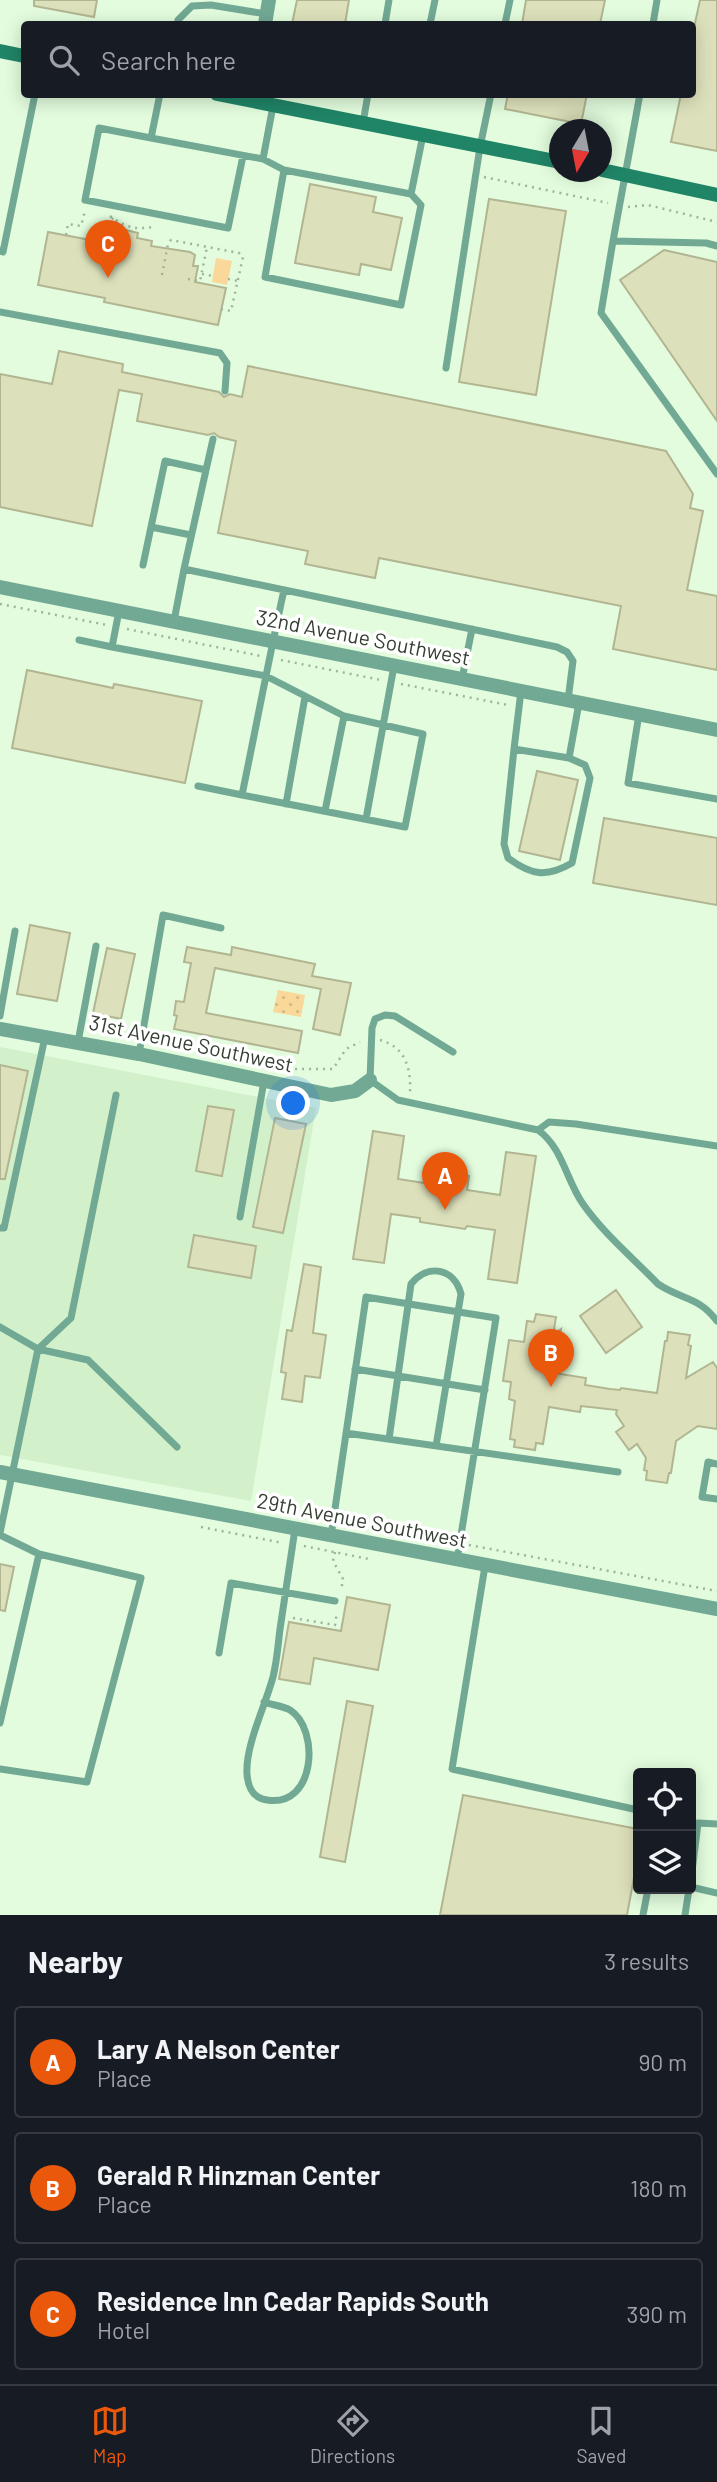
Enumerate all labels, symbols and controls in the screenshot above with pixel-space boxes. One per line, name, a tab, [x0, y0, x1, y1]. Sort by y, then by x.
search box	[21, 21, 696, 98]
icon: search	[45, 41, 83, 79]
text: Search here	[101, 44, 236, 75]
north arrow	[549, 119, 612, 182]
pin: C	[85, 220, 131, 278]
street label: 32nd Avenue Southwest	[254, 604, 472, 670]
street label: 31st Avenue Southwest	[87, 1009, 296, 1076]
your location	[276, 1086, 310, 1120]
pin: A	[422, 1152, 468, 1210]
pin: B	[528, 1329, 574, 1387]
street label: 29th Avenue Southwest	[255, 1487, 469, 1552]
map controls	[633, 1768, 696, 1894]
button: locate	[633, 1768, 696, 1831]
button: layers	[633, 1831, 696, 1894]
text: Nearby	[28, 1943, 123, 1979]
text: 3 results	[604, 1947, 689, 1975]
text: Lary A Nelson Center	[97, 2033, 340, 2064]
text: A	[45, 2048, 61, 2076]
text: 90 m	[638, 2048, 687, 2076]
text: Place	[97, 2064, 152, 2092]
text: Gerald R Hinzman Center	[97, 2159, 380, 2190]
text: B	[46, 2174, 60, 2202]
text: 180 m	[630, 2174, 687, 2202]
text: Place	[97, 2190, 152, 2218]
text: Residence Inn Cedar Rapids South	[97, 2285, 489, 2316]
text: C	[46, 2300, 60, 2328]
text: 390 m	[627, 2300, 687, 2328]
text: Hotel	[97, 2316, 150, 2344]
tab: Map	[91, 2402, 129, 2467]
tab: Directions	[310, 2402, 395, 2467]
tab: Saved	[576, 2402, 626, 2467]

